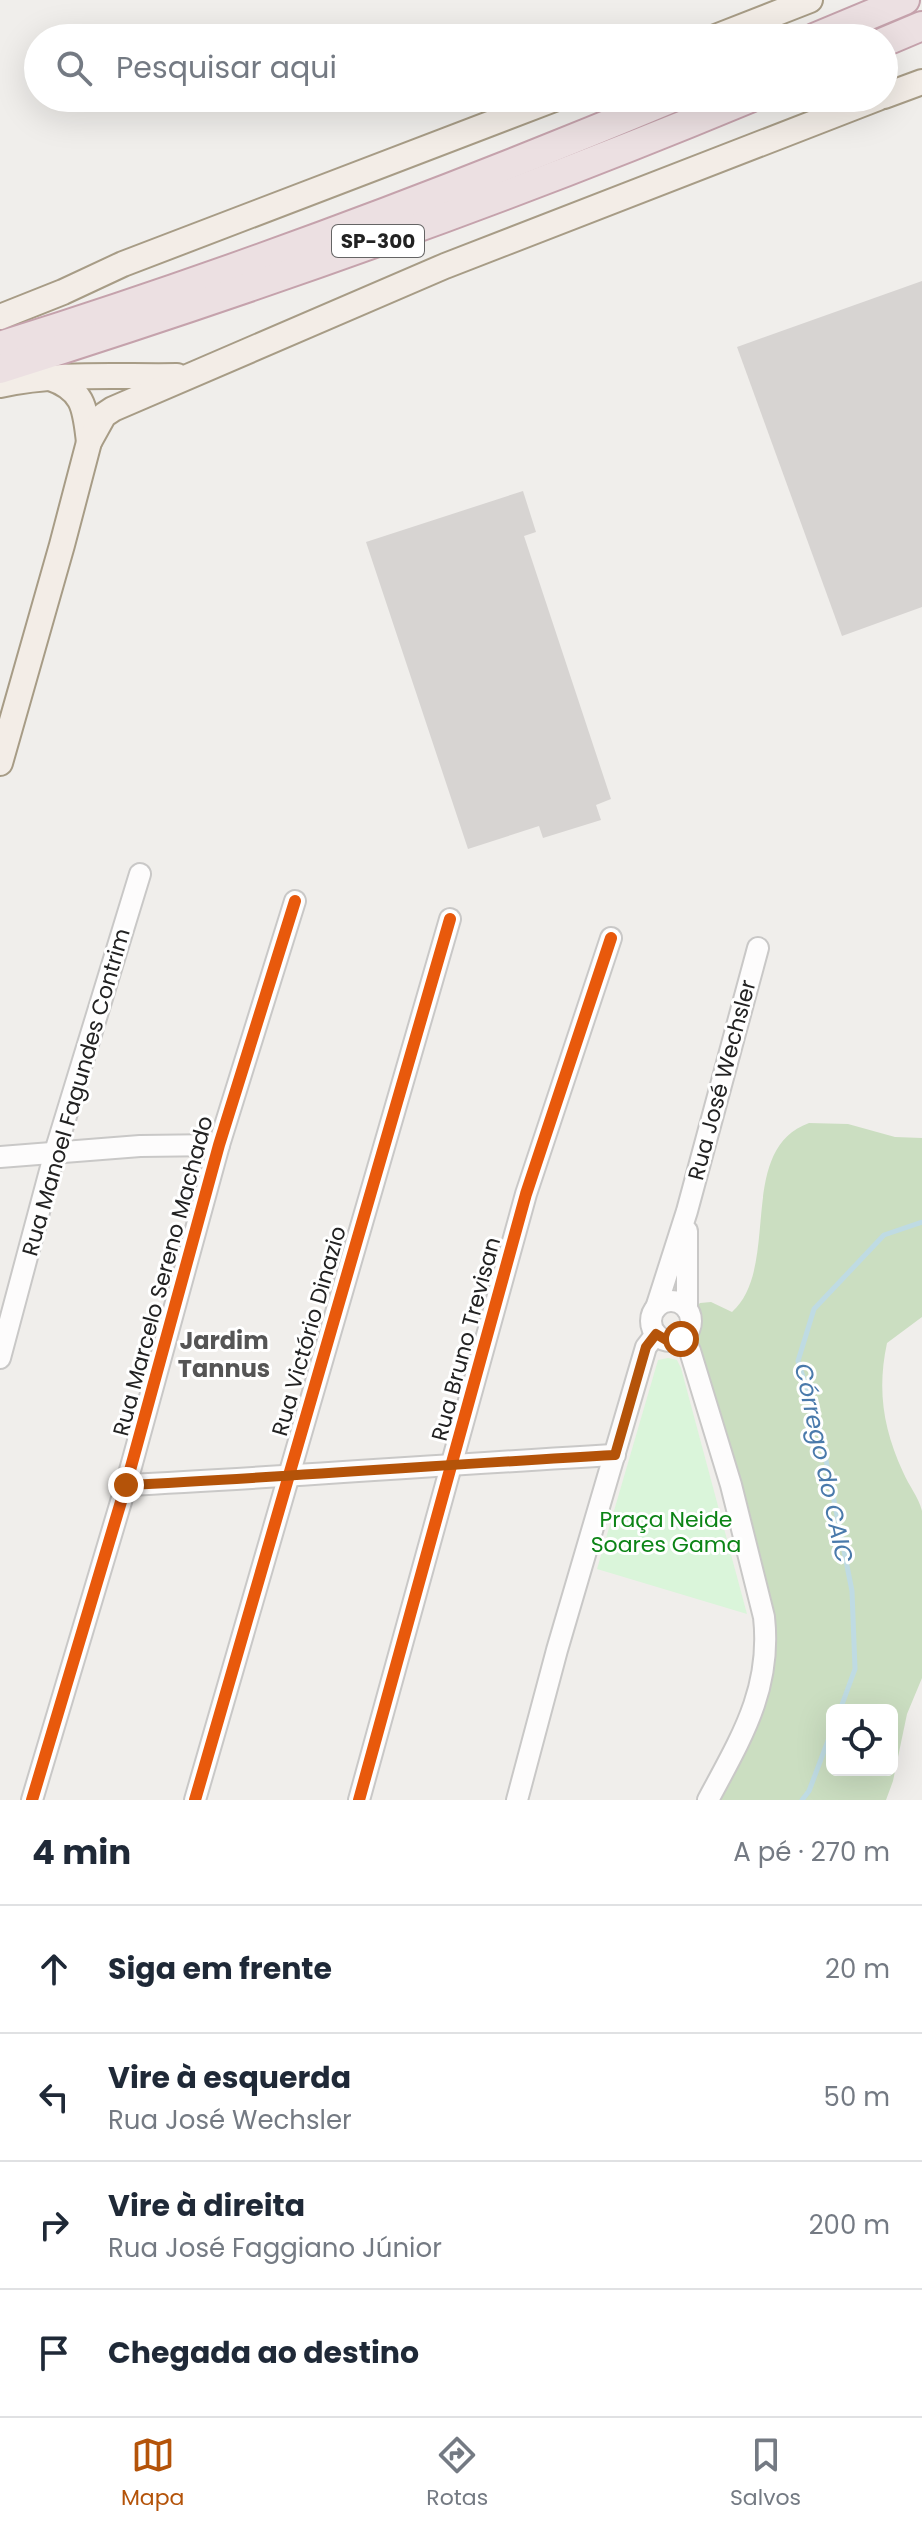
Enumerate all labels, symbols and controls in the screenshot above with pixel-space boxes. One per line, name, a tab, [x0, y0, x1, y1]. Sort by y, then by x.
search box	[24, 24, 898, 112]
icon: search	[52, 46, 96, 90]
text: Pesquisar aqui	[116, 46, 337, 89]
road number: SP-300	[332, 225, 424, 257]
street label: Rua Manoel Fagundes Contrim	[14, 925, 138, 1259]
street label: Rua José Wechsler	[680, 976, 764, 1184]
street label: Rua Marcelo Sereno Machado	[105, 1113, 221, 1439]
street label: Rua Victório Dinazio	[264, 1222, 354, 1440]
street label: Rua Bruno Trevisan	[424, 1234, 508, 1444]
route start	[663, 1321, 699, 1357]
district label: Jardim Tannus	[178, 1324, 270, 1385]
water label: Córrego do CAIC	[787, 1360, 861, 1566]
route end	[108, 1467, 144, 1503]
park label: Praça Neide Soares Gama	[591, 1504, 741, 1560]
map controls	[826, 1704, 898, 1776]
button: locate	[826, 1704, 898, 1776]
text: 4 min	[32, 1828, 131, 1876]
text: A pé · 270 m	[733, 1834, 890, 1870]
icon: ahead	[32, 1947, 76, 1991]
text: Siga em frente	[108, 1947, 332, 1990]
text: 20 m	[825, 1951, 890, 1987]
text: Vire à esquerda	[108, 2056, 351, 2099]
icon: left	[32, 2075, 76, 2119]
text: 50 m	[824, 2079, 890, 2115]
text: Rua José Wechsler	[108, 2102, 352, 2138]
text: Vire à direita	[108, 2184, 305, 2227]
icon: right	[32, 2203, 76, 2247]
text: 200 m	[809, 2207, 890, 2243]
text: Rua José Faggiano Júnior	[108, 2230, 442, 2266]
icon: arrive	[32, 2331, 76, 2375]
text: Chegada ao destino	[108, 2331, 419, 2374]
tab: Mapa	[121, 2433, 184, 2514]
tab: Rotas	[426, 2433, 488, 2514]
tab: Salvos	[730, 2433, 801, 2514]

